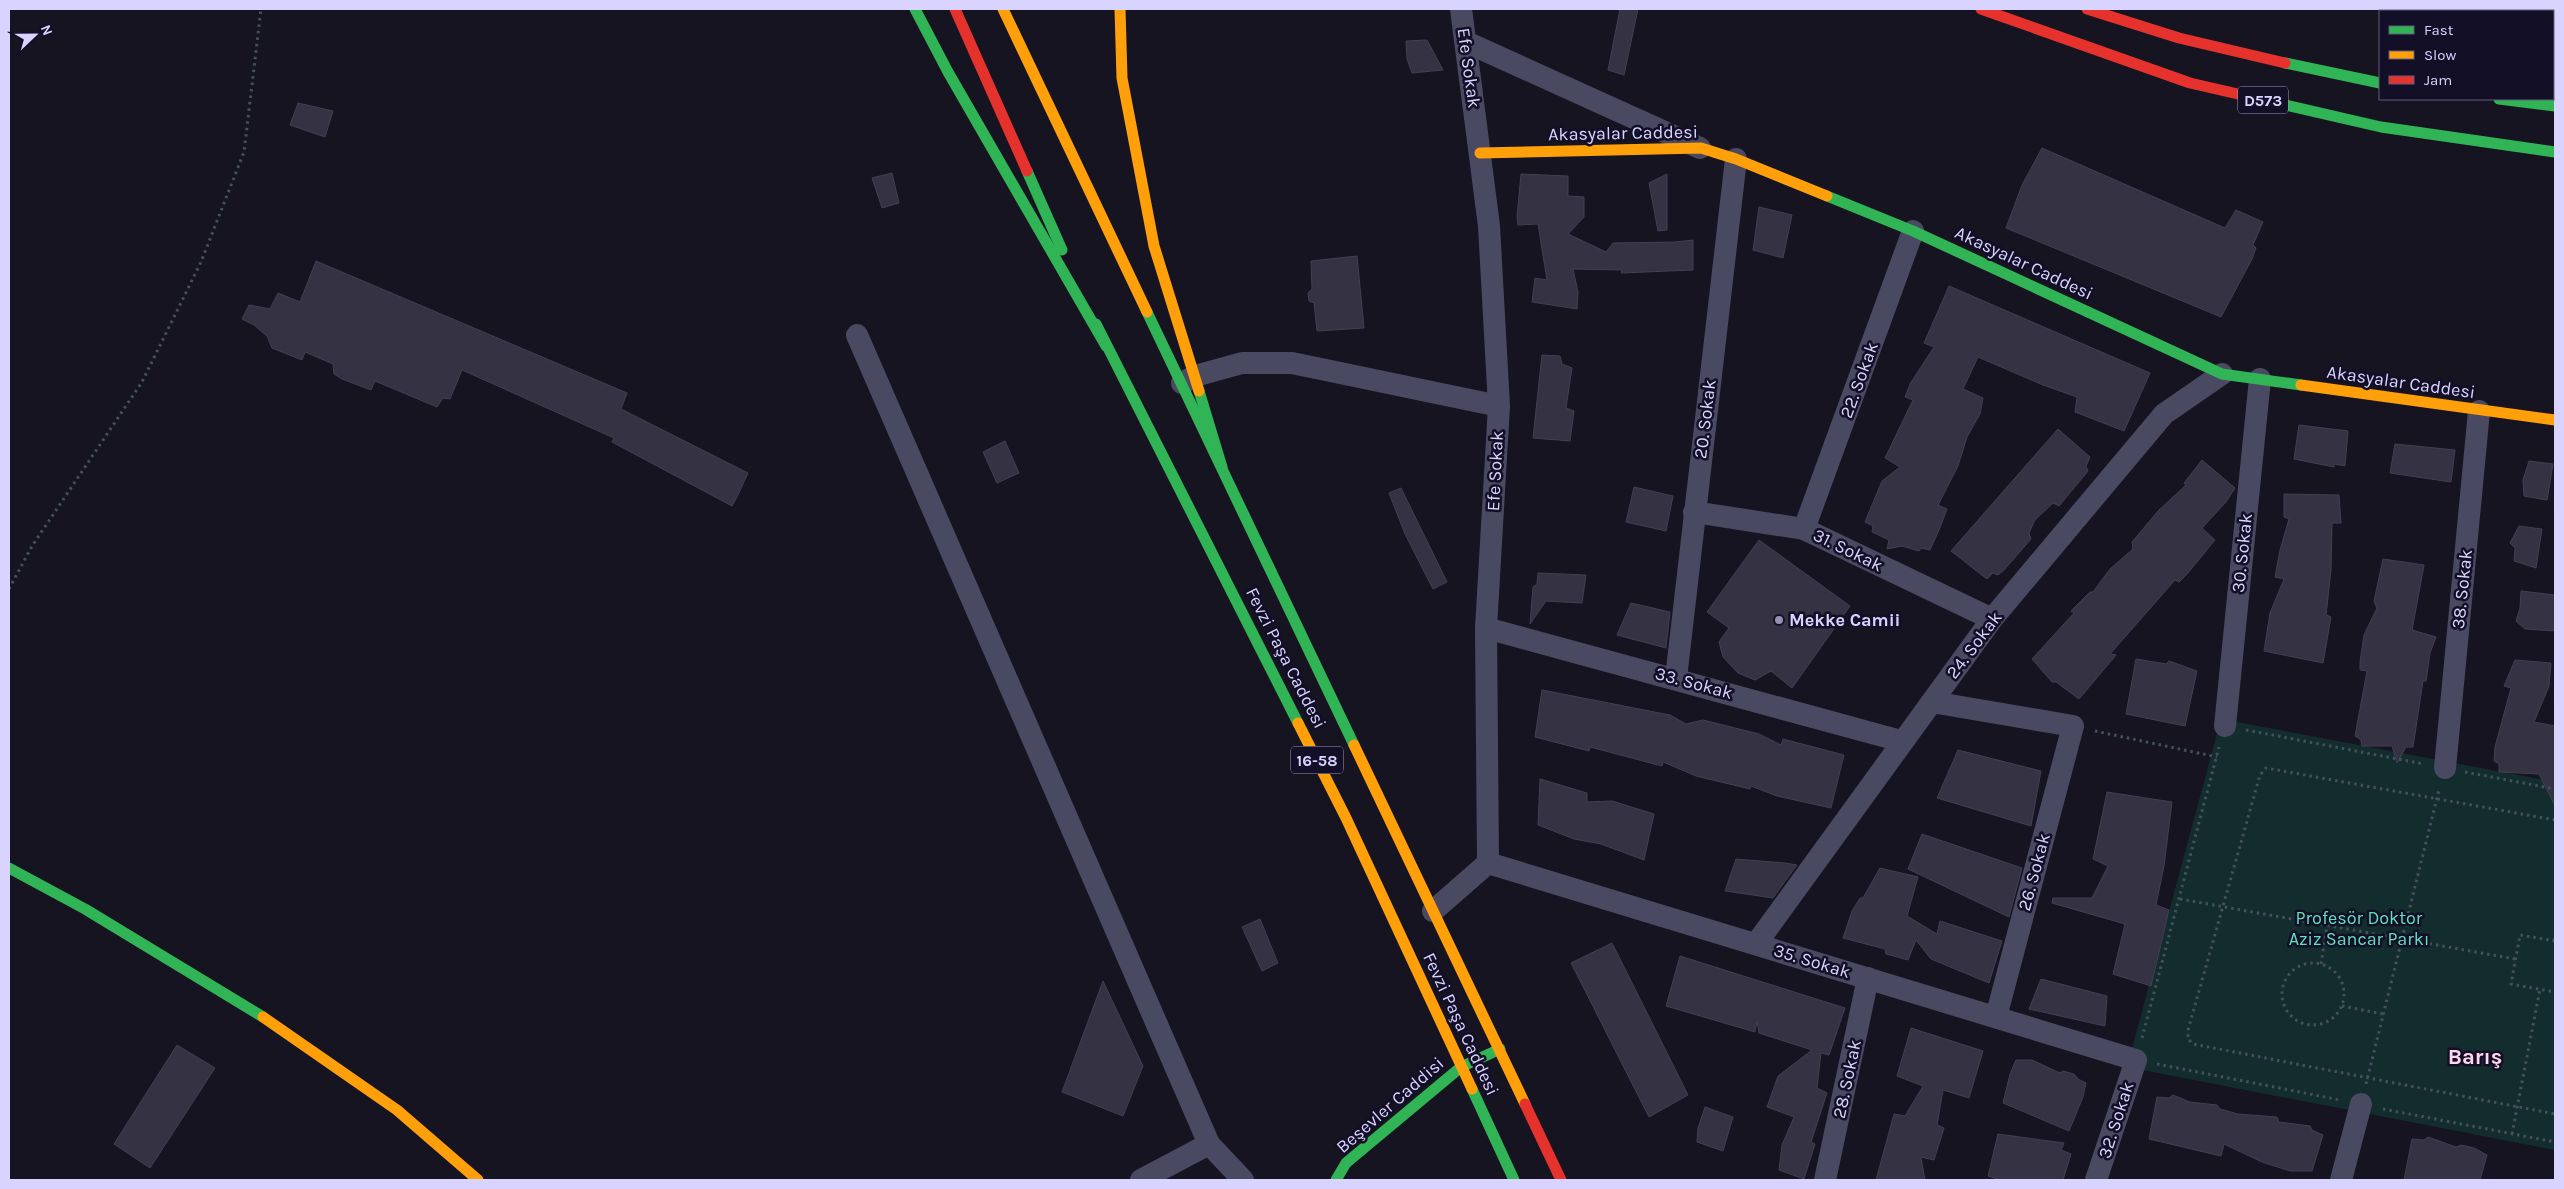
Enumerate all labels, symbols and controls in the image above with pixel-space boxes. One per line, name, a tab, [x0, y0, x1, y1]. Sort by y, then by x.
north arrow	[10, 10, 60, 60]
legend	[2379, 10, 2554, 100]
text: Fast	[2424, 21, 2454, 39]
text: N	[37, 22, 56, 38]
street label: Efe Sokak	[1452, 27, 1486, 109]
text: Slow	[2424, 46, 2456, 64]
text: Jam	[2424, 71, 2452, 89]
road number: D573	[2238, 86, 2288, 114]
street label: Akasyalar Caddesi	[1548, 121, 1698, 145]
street label: Akasyalar Caddesi	[1951, 221, 2097, 305]
street label: 22. Sokak	[1835, 339, 1883, 421]
street label: Akasyalar Caddesi	[2325, 361, 2477, 403]
street label: 20. Sokak	[1689, 378, 1721, 460]
street label: Efe Sokak	[1482, 430, 1508, 512]
street label: 30. Sokak	[2227, 512, 2257, 594]
street label: 31. Sokak	[1809, 524, 1887, 576]
street label: 38. Sokak	[2447, 548, 2477, 630]
street label: Fevzi Paşa Caddesi	[1241, 584, 1331, 732]
street label: 24. Sokak	[1941, 607, 2007, 683]
place label: Mekke Camii	[1789, 609, 1901, 631]
marker: Mekke Camii	[1773, 614, 1785, 626]
street label: 33. Sokak	[1653, 662, 1735, 704]
road number: 16-58	[1291, 746, 1343, 774]
street label: 26. Sokak	[2013, 831, 2055, 913]
park label: Profesör Doktor Aziz Sancar Parkı	[2289, 907, 2429, 950]
street label: 35. Sokak	[1771, 939, 1853, 983]
street label: Fevzi Paşa Caddesi	[1418, 949, 1504, 1099]
street label: 28. Sokak	[1828, 1038, 1866, 1120]
district label: Barış	[2448, 1044, 2502, 1070]
street label: Beşevler Caddisi	[1332, 1052, 1448, 1158]
street label: 32. Sokak	[2093, 1079, 2139, 1161]

